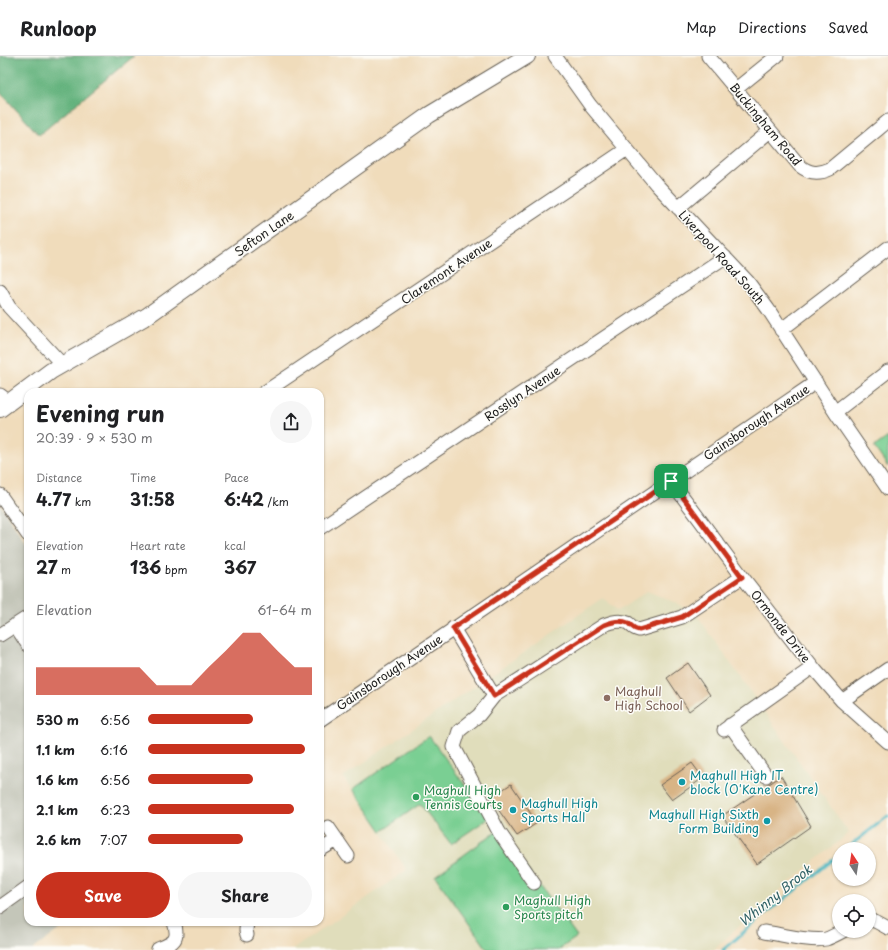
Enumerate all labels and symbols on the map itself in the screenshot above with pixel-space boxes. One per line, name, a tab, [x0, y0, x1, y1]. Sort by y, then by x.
street label: Buckingham Road	[726, 79, 806, 169]
street label: Sefton Lane	[231, 206, 298, 260]
street label: Liverpool Road South	[675, 206, 769, 308]
street label: Claremont Avenue	[397, 234, 496, 308]
street label: Rosslyn Avenue	[480, 361, 564, 425]
street label: Gainsborough Avenue	[699, 379, 813, 464]
pin	[654, 464, 688, 498]
street label: Ormonde Drive	[747, 586, 815, 666]
street label: Gainsborough Avenue	[332, 629, 446, 714]
place label: Maghull High School	[615, 682, 683, 714]
marker: Maghull High School	[602, 693, 612, 703]
place label: Maghull High IT block (O'Kane Centre)	[690, 766, 819, 798]
marker: Maghull High IT block (O'Kane Centre)	[677, 777, 687, 787]
place label: Maghull High Tennis Courts	[424, 781, 502, 813]
marker: Maghull High Tennis Courts	[411, 792, 421, 802]
place label: Maghull High Sports Hall	[521, 794, 598, 826]
marker: Maghull High Sports Hall	[508, 805, 518, 815]
place label: Maghull High Sixth Form Building	[649, 805, 759, 837]
marker: Maghull High Sixth Form Building	[762, 816, 772, 826]
north arrow	[832, 842, 876, 886]
water label: Whinny Brook	[734, 859, 816, 930]
place label: Maghull High Sports pitch	[514, 891, 591, 923]
marker: Maghull High Sports pitch	[501, 902, 511, 912]

